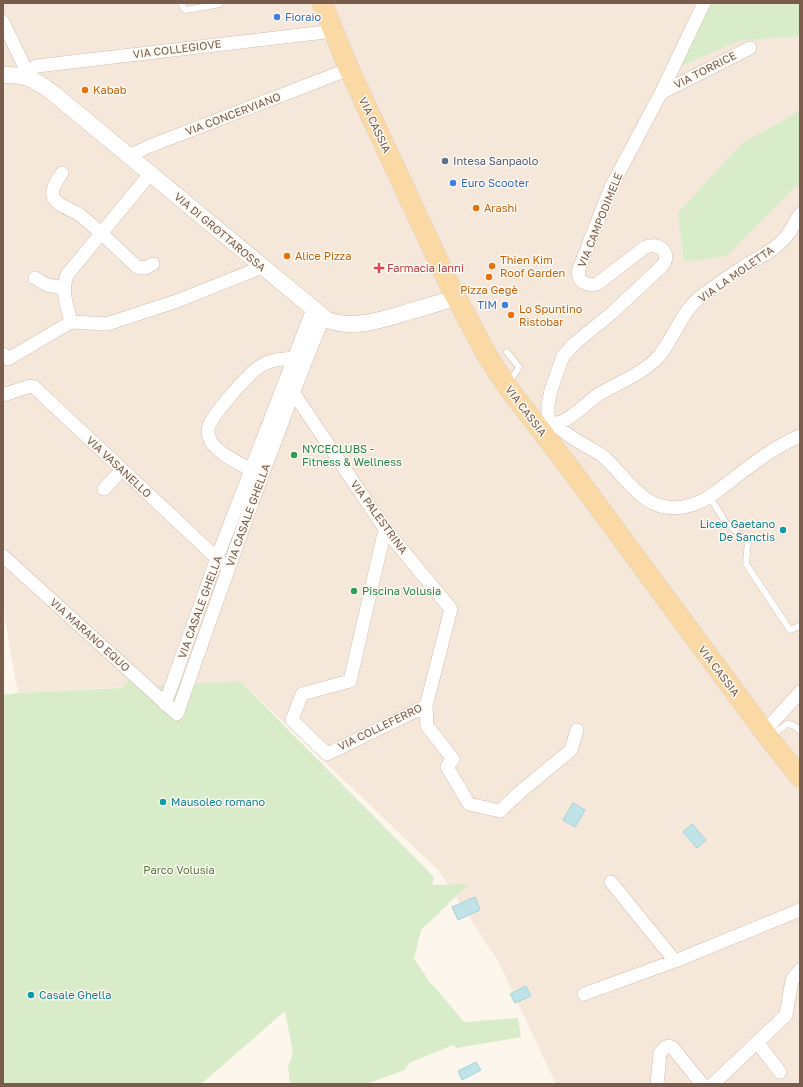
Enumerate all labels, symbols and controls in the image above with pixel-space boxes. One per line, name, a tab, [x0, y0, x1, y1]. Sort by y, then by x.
place label: Fioraio	[285, 10, 321, 23]
marker: Fioraio	[272, 12, 282, 22]
street label: VIA COLLEGIOVE	[132, 37, 222, 60]
street label: VIA TORRICE	[671, 48, 738, 91]
place label: Kabab	[93, 83, 127, 96]
marker: Kabab	[80, 85, 90, 95]
street label: VIA CONCERVIANO	[183, 89, 282, 138]
street label: VIA CASSIA	[357, 95, 394, 155]
place label: Intesa Sanpaolo	[453, 154, 539, 167]
marker: Intesa Sanpaolo	[440, 156, 450, 166]
street label: VIA CAMPODIMELE	[575, 170, 625, 269]
place label: Euro Scooter	[461, 176, 530, 189]
marker: Euro Scooter	[448, 178, 458, 188]
street label: VIA DI GROTTAROSSA	[172, 190, 269, 274]
place label: Arashi	[484, 201, 517, 214]
marker: Arashi	[471, 203, 481, 213]
street label: VIA LA MOLETTA	[696, 242, 776, 304]
place label: Alice Pizza	[295, 249, 351, 262]
marker: Alice Pizza	[282, 251, 292, 261]
place label: Thien Kim Roof Garden	[500, 253, 565, 279]
place label: Farmacia Ianni	[387, 261, 464, 274]
marker: Thien Kim Roof Garden	[487, 261, 497, 271]
marker: Farmacia Ianni	[374, 263, 384, 273]
marker: Pizza Gegè	[484, 272, 494, 282]
place label: Pizza Gegè	[460, 283, 518, 296]
place label: TIM	[477, 298, 497, 311]
marker: TIM	[500, 300, 510, 310]
place label: Lo Spuntino Ristobar	[519, 302, 583, 328]
marker: Lo Spuntino Ristobar	[506, 310, 516, 320]
street label: VIA CASSIA	[503, 383, 550, 439]
street label: VIA VASANELLO	[84, 433, 155, 500]
place label: NYCECLUBS - Fitness & Wellness	[302, 442, 402, 468]
marker: NYCECLUBS - Fitness & Wellness	[289, 450, 299, 460]
street label: VIA CASALE GHELLA	[223, 461, 272, 568]
street label: VIA PALESTRINA	[348, 477, 411, 557]
place label: Liceo Gaetano De Sanctis	[700, 517, 775, 543]
marker: Liceo Gaetano De Sanctis	[778, 525, 788, 535]
street label: VIA CASALE GHELLA	[175, 553, 224, 660]
place label: Piscina Volusia	[362, 584, 441, 597]
marker: Piscina Volusia	[349, 586, 359, 596]
street label: VIA MARANO EQUO	[48, 595, 133, 674]
street label: VIA CASSIA	[696, 643, 743, 699]
street label: VIA COLLEFERRO	[336, 701, 424, 753]
place label: Mausoleo romano	[171, 795, 265, 808]
marker: Mausoleo romano	[158, 797, 168, 807]
park label: Parco Volusia	[143, 863, 215, 876]
place label: Casale Ghella	[39, 988, 111, 1001]
marker: Casale Ghella	[26, 990, 36, 1000]

